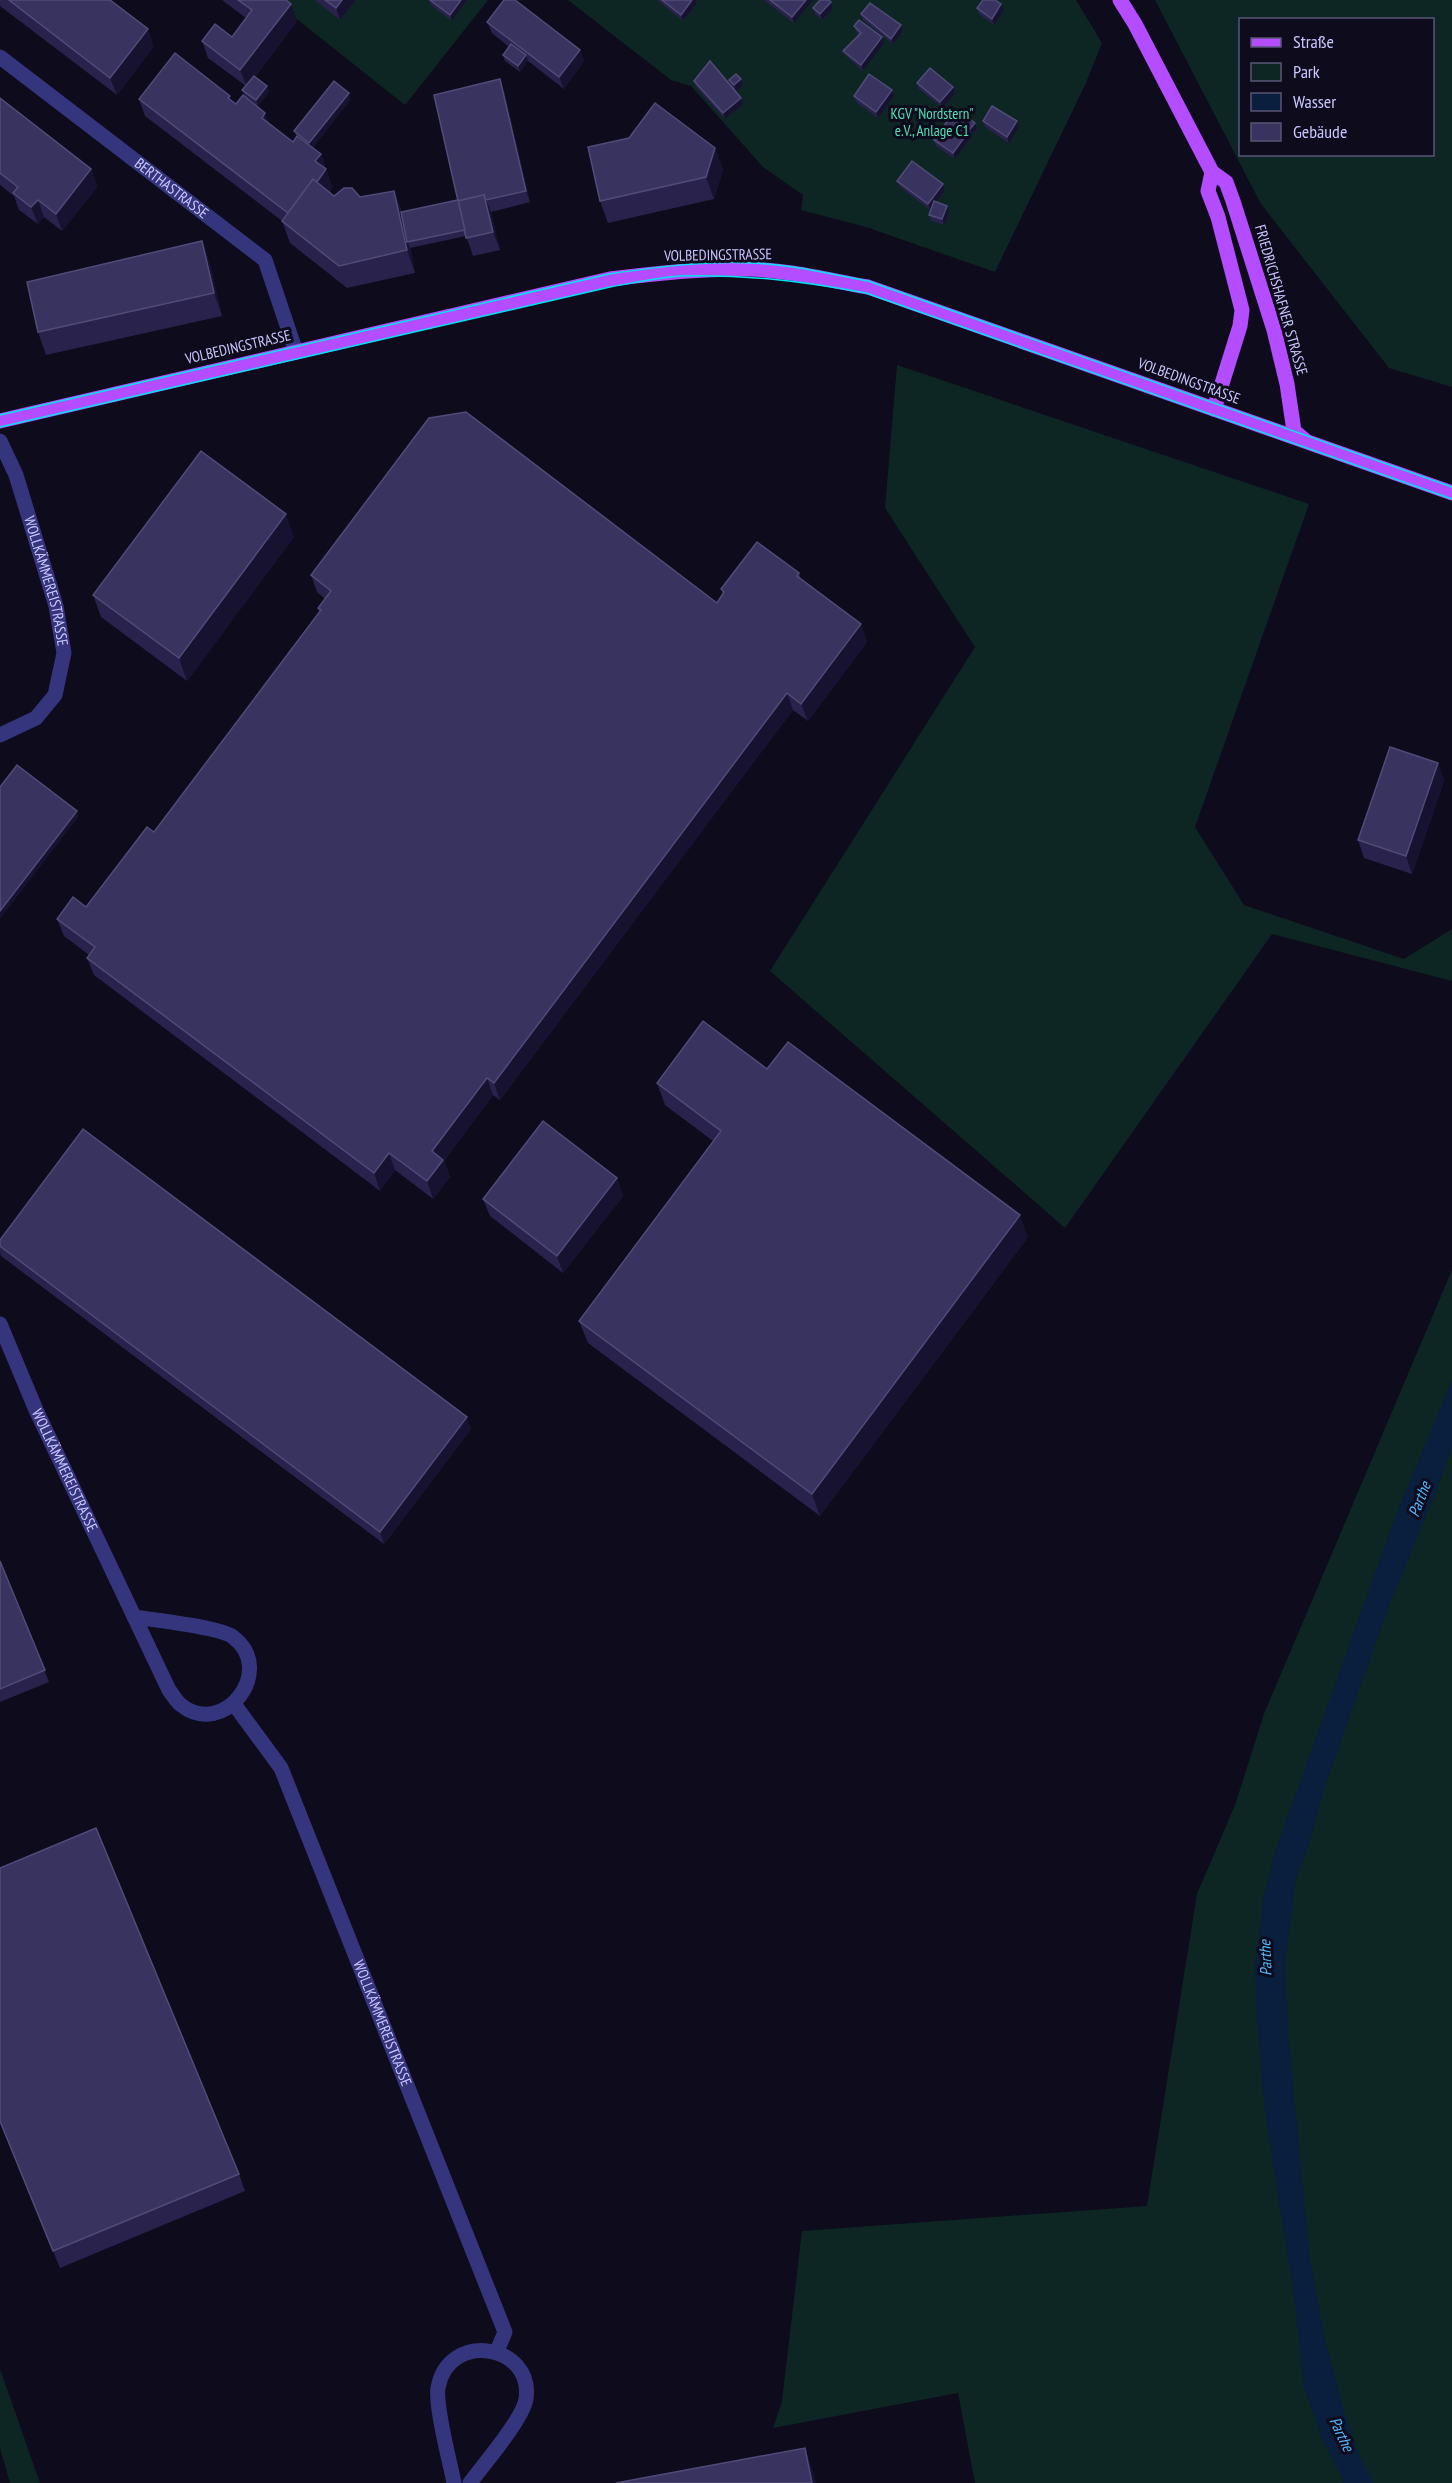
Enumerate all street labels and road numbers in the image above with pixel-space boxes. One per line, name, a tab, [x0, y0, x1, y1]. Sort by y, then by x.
street label: BERTHASTRASSE	[131, 154, 213, 222]
street label: FRIEDRICHSHAFNER STRASSE	[1251, 222, 1312, 377]
street label: VOLBEDINGSTRASSE	[663, 244, 772, 265]
street label: VOLBEDINGSTRASSE	[182, 325, 293, 368]
street label: VOLBEDINGSTRASSE	[1134, 353, 1243, 408]
street label: WOLLKÄMMEREISTRASSE	[20, 514, 73, 647]
street label: WOLLKÄMMEREISTRASSE	[28, 1406, 102, 1535]
street label: WOLLKÄMMEREISTRASSE	[349, 1957, 416, 2089]

